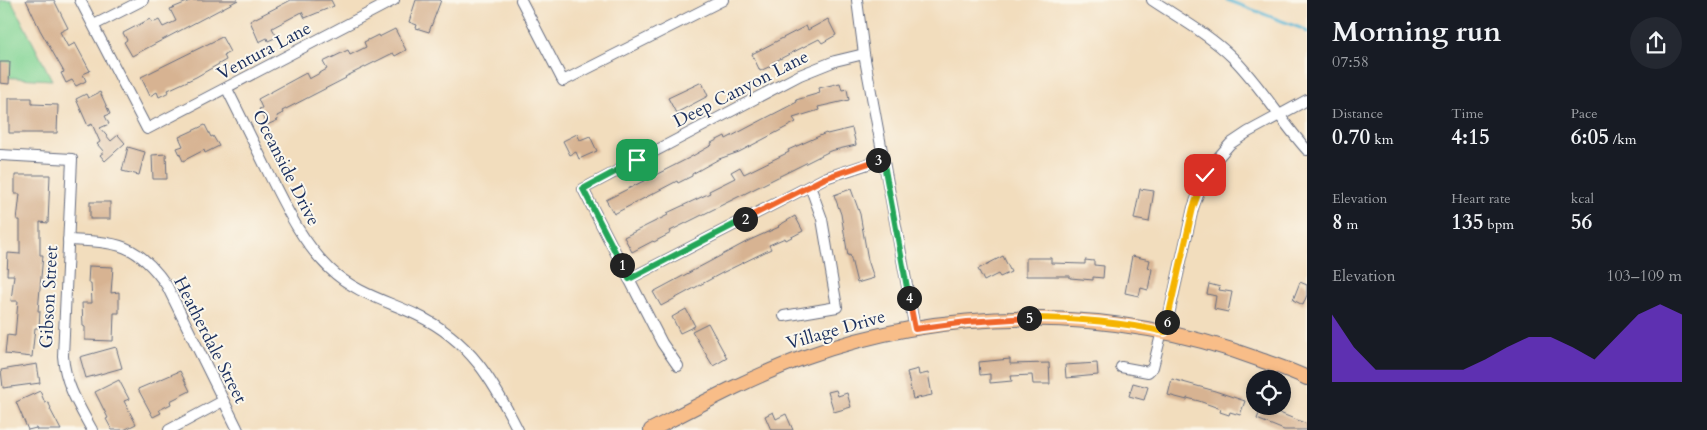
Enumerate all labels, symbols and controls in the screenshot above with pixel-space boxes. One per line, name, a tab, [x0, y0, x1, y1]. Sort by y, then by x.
text: Morning run	[1332, 13, 1501, 51]
street label: Ventura Lane	[212, 16, 316, 86]
button: share	[1630, 17, 1682, 69]
street label: Deep Canyon Lane	[669, 44, 813, 134]
text: 07:58	[1332, 51, 1369, 73]
text: Distance	[1332, 104, 1383, 123]
text: Time	[1451, 104, 1484, 123]
text: Pace	[1571, 104, 1598, 123]
street label: Oceanside Drive	[246, 106, 326, 230]
text: 0.70	[1332, 123, 1370, 152]
text: 4:15	[1451, 123, 1490, 152]
text: 6:05	[1571, 123, 1609, 152]
text: km	[1370, 130, 1393, 149]
text: /km	[1609, 130, 1637, 149]
pin	[616, 139, 658, 181]
icon: arrive	[623, 146, 651, 174]
pin: 3	[866, 148, 890, 172]
text: 3	[875, 151, 882, 170]
pin	[1184, 154, 1226, 196]
icon: check	[1191, 161, 1219, 189]
text: Elevation	[1332, 189, 1388, 208]
text: Heart rate	[1451, 189, 1511, 208]
text: kcal	[1571, 189, 1594, 208]
pin: 2	[732, 206, 758, 232]
text: 8	[1332, 208, 1343, 237]
text: 135	[1451, 208, 1484, 237]
text: 56	[1571, 208, 1592, 237]
text: 2	[742, 210, 749, 229]
text: m	[1343, 215, 1358, 234]
text: bpm	[1484, 215, 1514, 234]
street label: Gibson Street	[34, 245, 64, 349]
pin: 1	[610, 252, 634, 278]
text: 1	[619, 256, 626, 275]
text: Elevation	[1332, 265, 1396, 287]
text: 103–109 m	[1606, 265, 1682, 287]
street label: Heatherdale Street	[167, 272, 253, 408]
pin: 4	[896, 286, 922, 310]
text: 4	[906, 289, 913, 308]
street label: Village Drive	[784, 304, 888, 356]
pin: 5	[1016, 306, 1042, 330]
text: 5	[1026, 309, 1033, 328]
pin: 6	[1154, 310, 1180, 334]
text: 6	[1164, 313, 1171, 332]
map controls	[1246, 370, 1291, 415]
button: locate	[1246, 370, 1291, 415]

